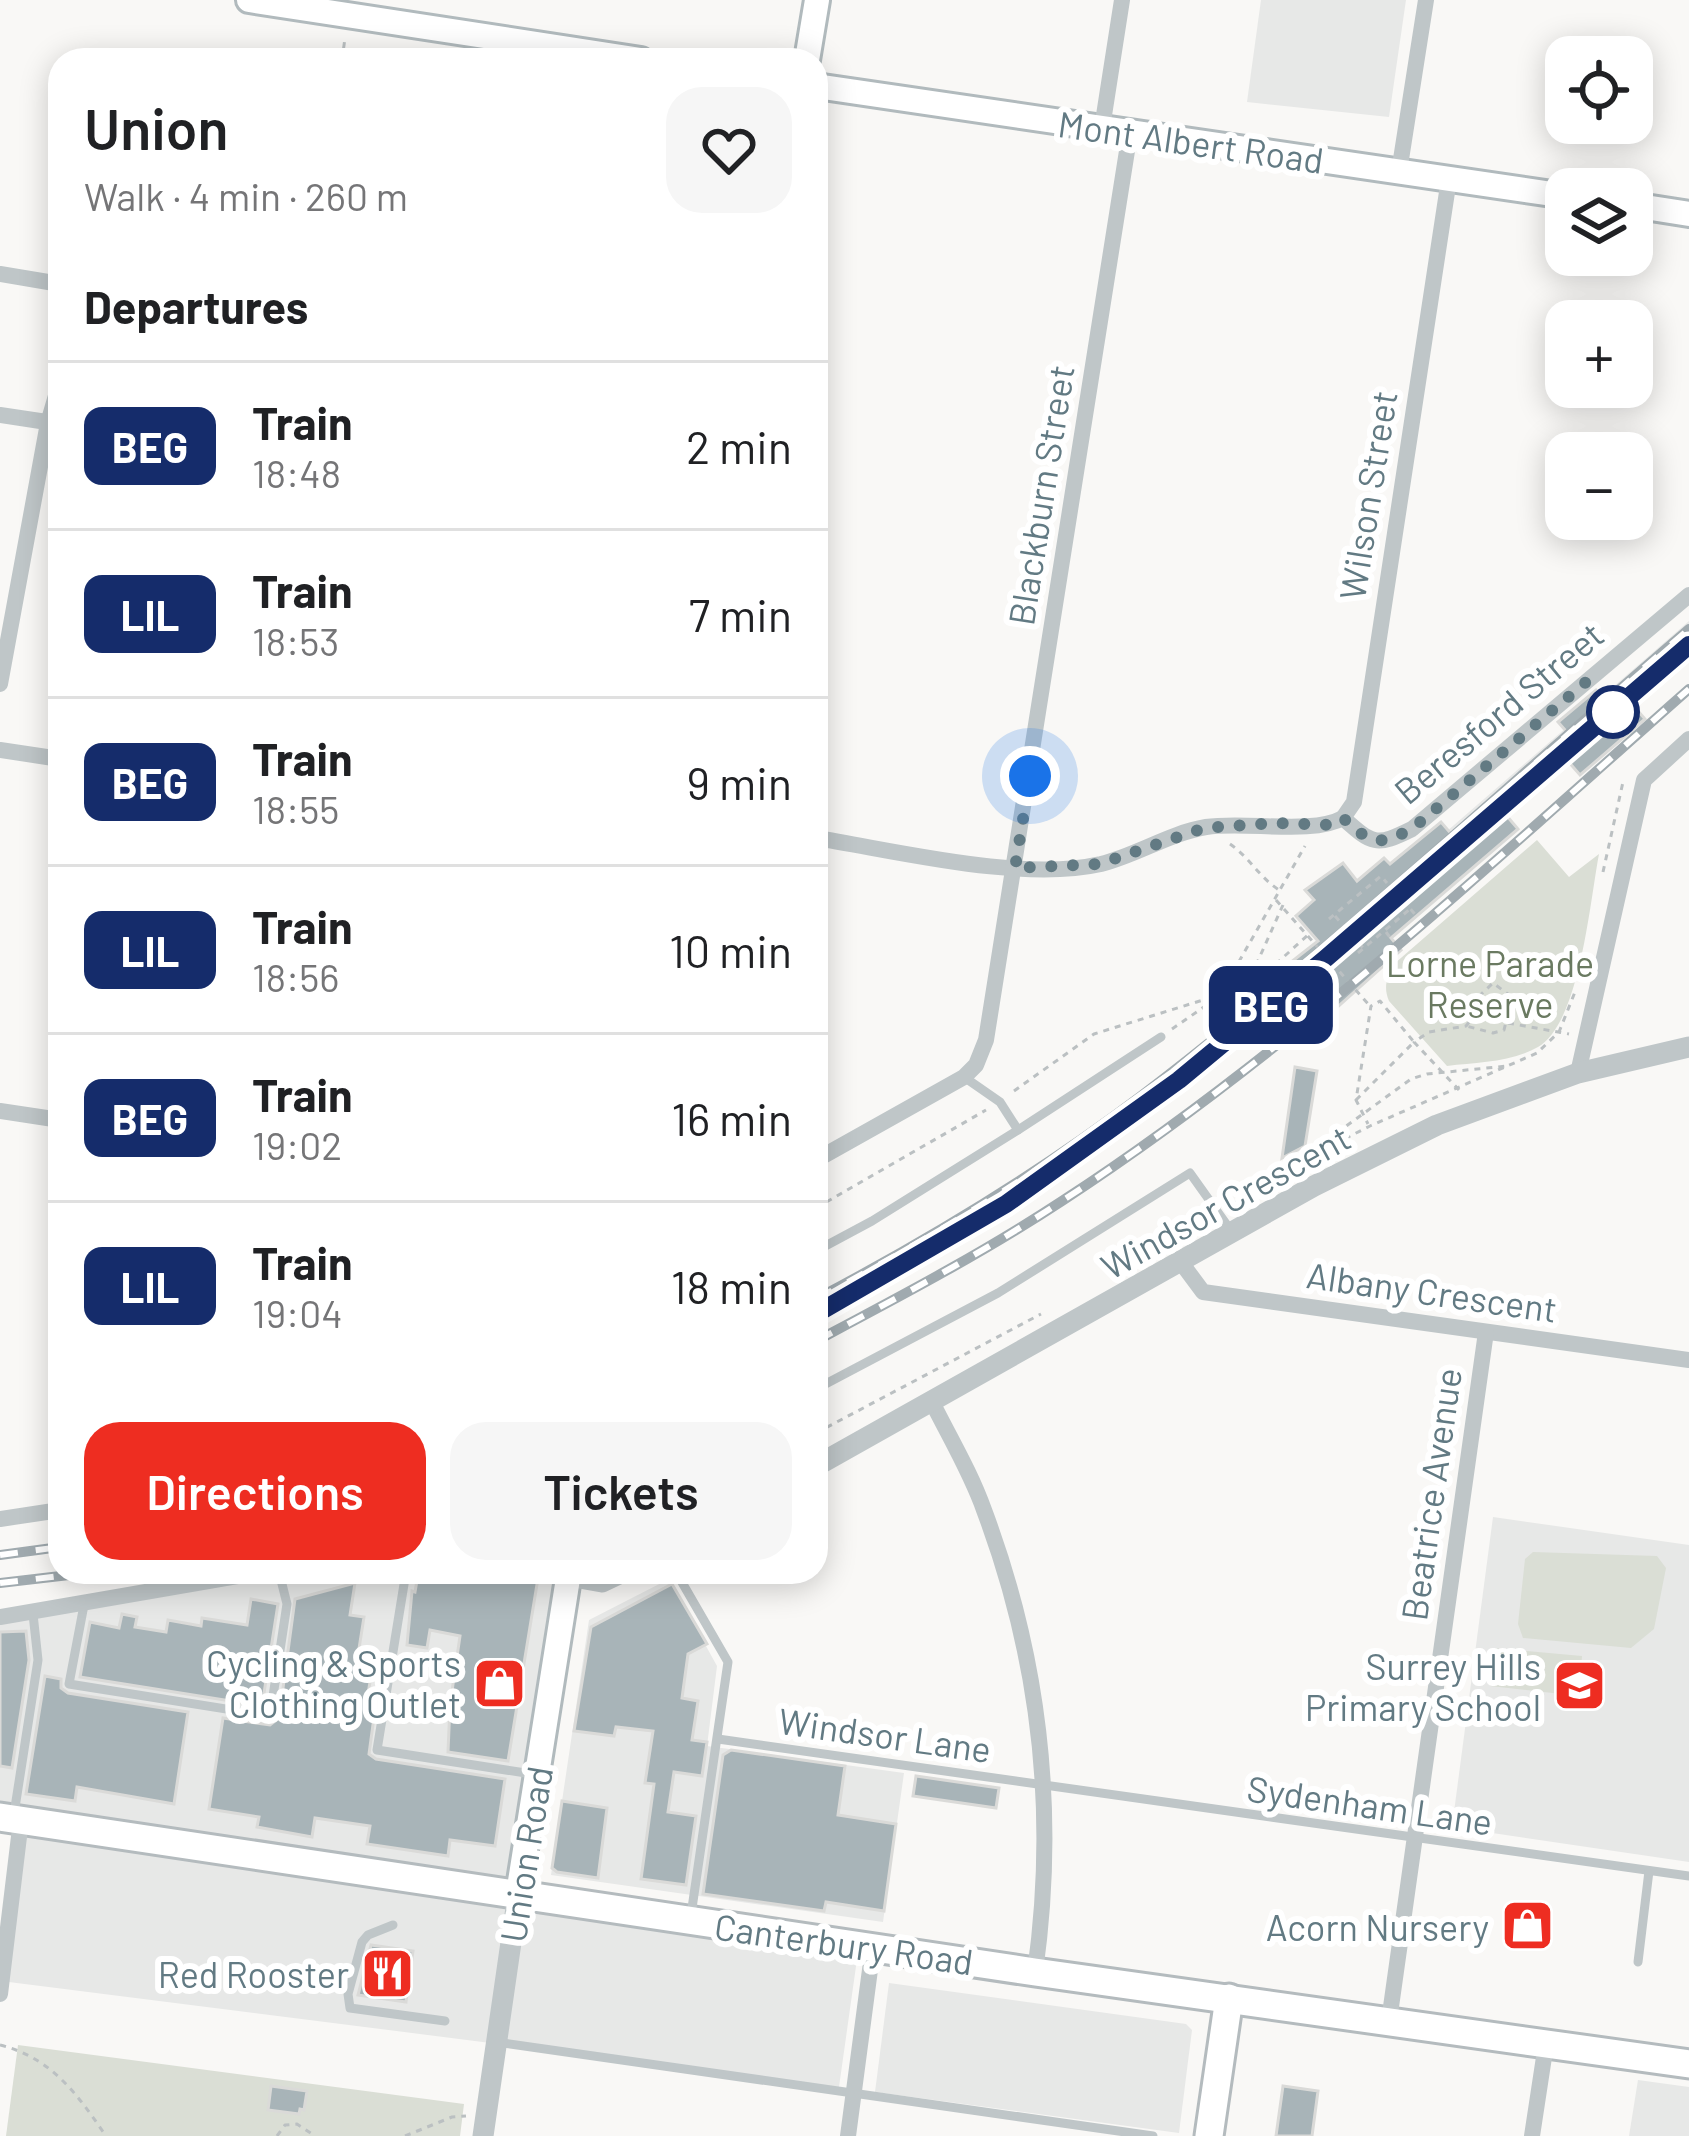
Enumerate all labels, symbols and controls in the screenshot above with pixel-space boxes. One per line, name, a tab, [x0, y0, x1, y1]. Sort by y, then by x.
map controls	[1545, 36, 1653, 540]
button: locate	[1545, 36, 1653, 144]
button: heart	[666, 87, 792, 213]
text: Union	[84, 93, 229, 161]
street label: Mont Albert Road	[1056, 101, 1326, 181]
button: layers	[1545, 168, 1653, 276]
text: Walk · 4 min · 260 m	[84, 172, 408, 219]
text: Departures	[84, 279, 308, 333]
button: +	[1545, 300, 1653, 408]
street label: Blackburn Street	[998, 362, 1082, 628]
street label: Wilson Street	[1329, 387, 1405, 603]
text: Train	[252, 395, 353, 449]
text: 2 min	[686, 419, 792, 473]
text: BEG	[112, 421, 188, 471]
button: −	[1545, 432, 1653, 540]
text: 18:48	[252, 449, 341, 496]
text: Train	[252, 563, 353, 617]
text: 7 min	[689, 587, 792, 641]
text: LIL	[120, 589, 180, 639]
street label: Beresford Street	[1385, 612, 1611, 812]
text: 18:53	[252, 617, 339, 664]
unlabelled marker	[1588, 687, 1638, 737]
text: Train	[252, 731, 353, 785]
your location	[1000, 746, 1060, 806]
text: 9 min	[687, 755, 792, 809]
text: BEG	[112, 757, 188, 807]
text: 18:55	[252, 785, 339, 832]
text: Train	[252, 899, 353, 953]
text: 10 min	[669, 923, 792, 977]
text: LIL	[120, 925, 180, 975]
park label: Lorne Parade Reserve	[1386, 941, 1594, 1025]
text: 18:56	[252, 953, 339, 1000]
line badge: BEG	[1202, 966, 1340, 1044]
text: BEG	[1233, 980, 1309, 1030]
text: Train	[252, 1067, 353, 1121]
text: 16 min	[671, 1091, 792, 1145]
text: BEG	[112, 1093, 188, 1143]
street label: Windsor Crescent	[1093, 1115, 1357, 1287]
text: 19:02	[252, 1121, 342, 1168]
text: Train	[252, 1235, 353, 1289]
street label: Albany Crescent	[1304, 1252, 1560, 1330]
text: 18 min	[671, 1259, 792, 1313]
text: LIL	[120, 1261, 180, 1311]
text: 19:04	[252, 1289, 343, 1336]
street label: Beatrice Avenue	[1391, 1365, 1469, 1623]
button: Directions	[84, 1422, 426, 1560]
button: Tickets	[450, 1422, 792, 1560]
place label: Cycling & Sports Clothing Outlet	[206, 1641, 461, 1725]
place label: Surrey Hills Primary School	[1305, 1644, 1541, 1728]
shop icon: Cycling & Sports Clothing Outlet	[472, 1655, 528, 1711]
school or university icon: Surrey Hills Primary School	[1552, 1658, 1608, 1714]
street label: Windsor Lane	[776, 1698, 994, 1770]
street label: Union Road	[490, 1763, 560, 1945]
street label: Sydenham Lane	[1245, 1766, 1495, 1842]
shop icon: Acorn Nursery	[1500, 1898, 1556, 1954]
street label: Canterbury Road	[712, 1904, 976, 1982]
place label: Acorn Nursery	[1266, 1905, 1489, 1948]
restaurant icon: Red Rooster	[360, 1945, 416, 2001]
place label: Red Rooster	[158, 1952, 349, 1995]

